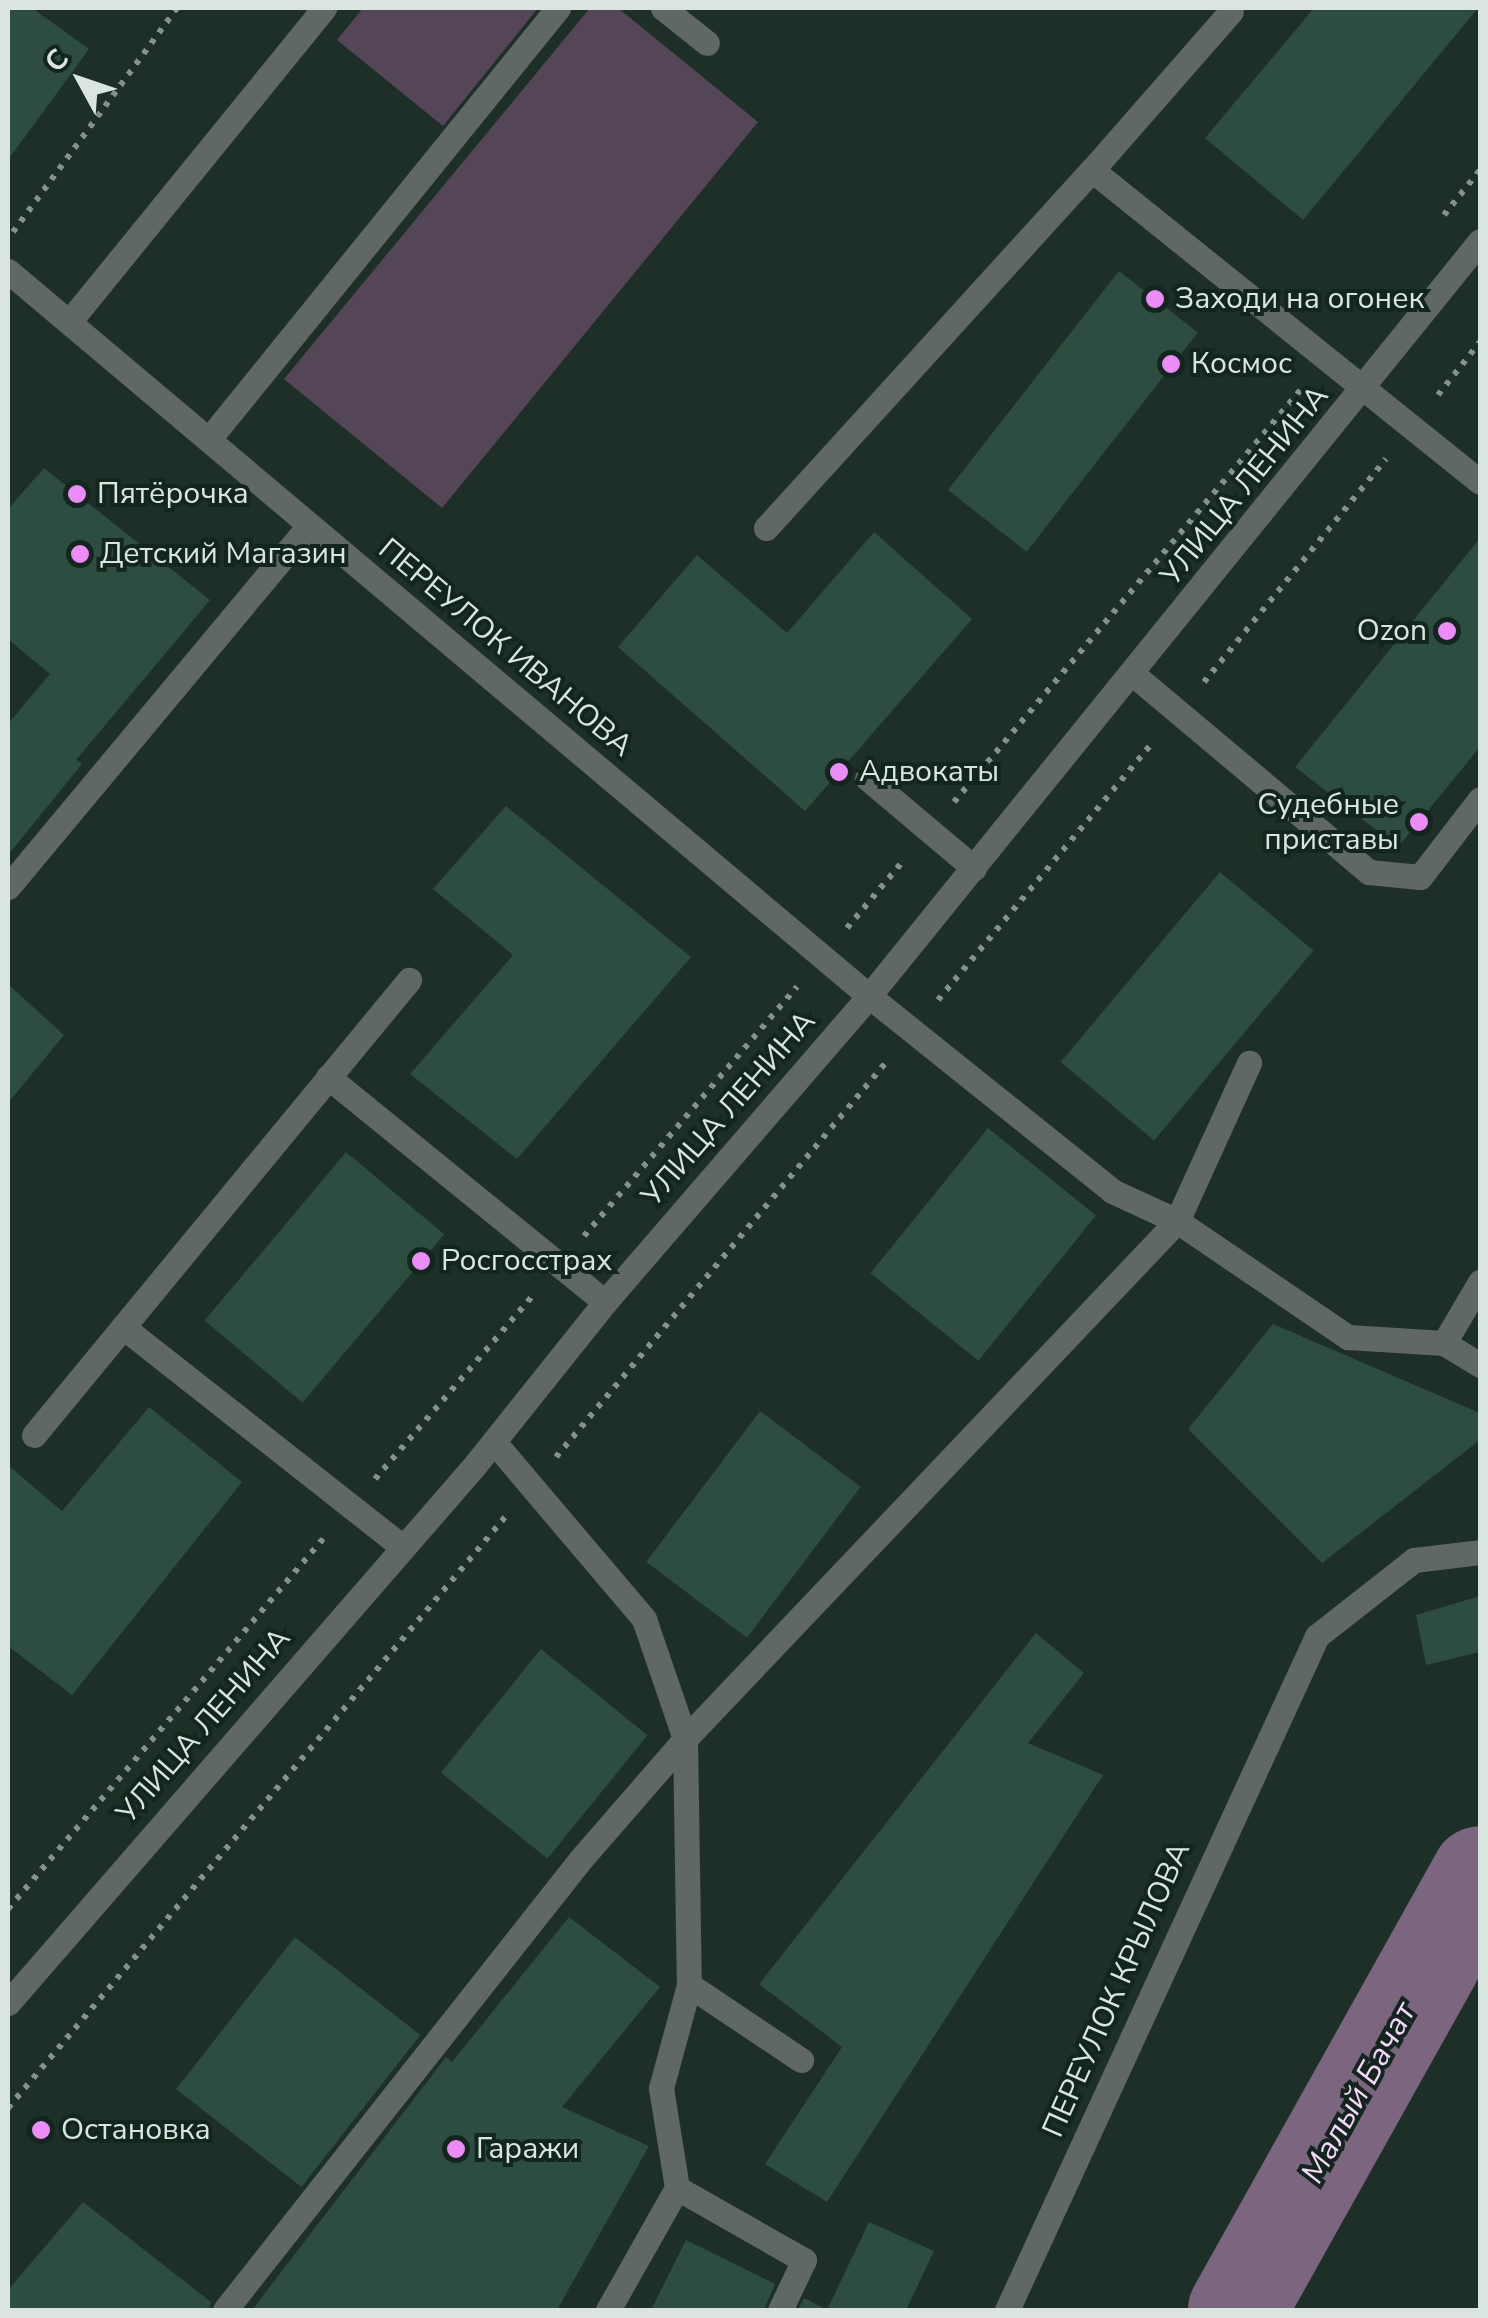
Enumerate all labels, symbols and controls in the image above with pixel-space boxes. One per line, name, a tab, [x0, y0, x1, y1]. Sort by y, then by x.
north arrow	[30, 30, 130, 130]
text: С	[36, 41, 78, 80]
place label: Заходи на огонек	[1175, 281, 1424, 317]
marker: Заходи на огонек	[1144, 288, 1166, 310]
place label: Космос	[1191, 346, 1292, 382]
marker: Космос	[1160, 353, 1182, 375]
street label: УЛИЦА ЛЕНИНА	[1153, 379, 1337, 593]
place label: Пятёрочка	[97, 476, 249, 512]
marker: Пятёрочка	[66, 483, 88, 505]
street label: ПЕРЕУЛОК ИВАНОВА	[371, 531, 639, 765]
place label: Детский Магазин	[100, 536, 347, 572]
marker: Детский Магазин	[69, 543, 91, 565]
place label: Ozon	[1357, 613, 1427, 649]
marker: Ozon	[1436, 620, 1458, 642]
place label: Адвокаты	[859, 754, 999, 790]
marker: Адвокаты	[828, 761, 850, 783]
place label: Судебные приставы	[1257, 787, 1399, 858]
marker: Судебные приставы	[1408, 811, 1430, 833]
street label: УЛИЦА ЛЕНИНА	[635, 1004, 823, 1214]
place label: Росгосстрах	[441, 1243, 612, 1279]
marker: Росгосстрах	[410, 1250, 432, 1272]
street label: УЛИЦА ЛЕНИНА	[110, 1621, 298, 1831]
street label: ПЕРЕУЛОК КРЫЛОВА	[1036, 1837, 1198, 2143]
water label: Малый Бачат	[1294, 1996, 1424, 2190]
place label: Остановка	[61, 2112, 211, 2148]
marker: Остановка	[30, 2119, 52, 2141]
place label: Гаражи	[476, 2131, 579, 2167]
marker: Гаражи	[445, 2138, 467, 2160]

